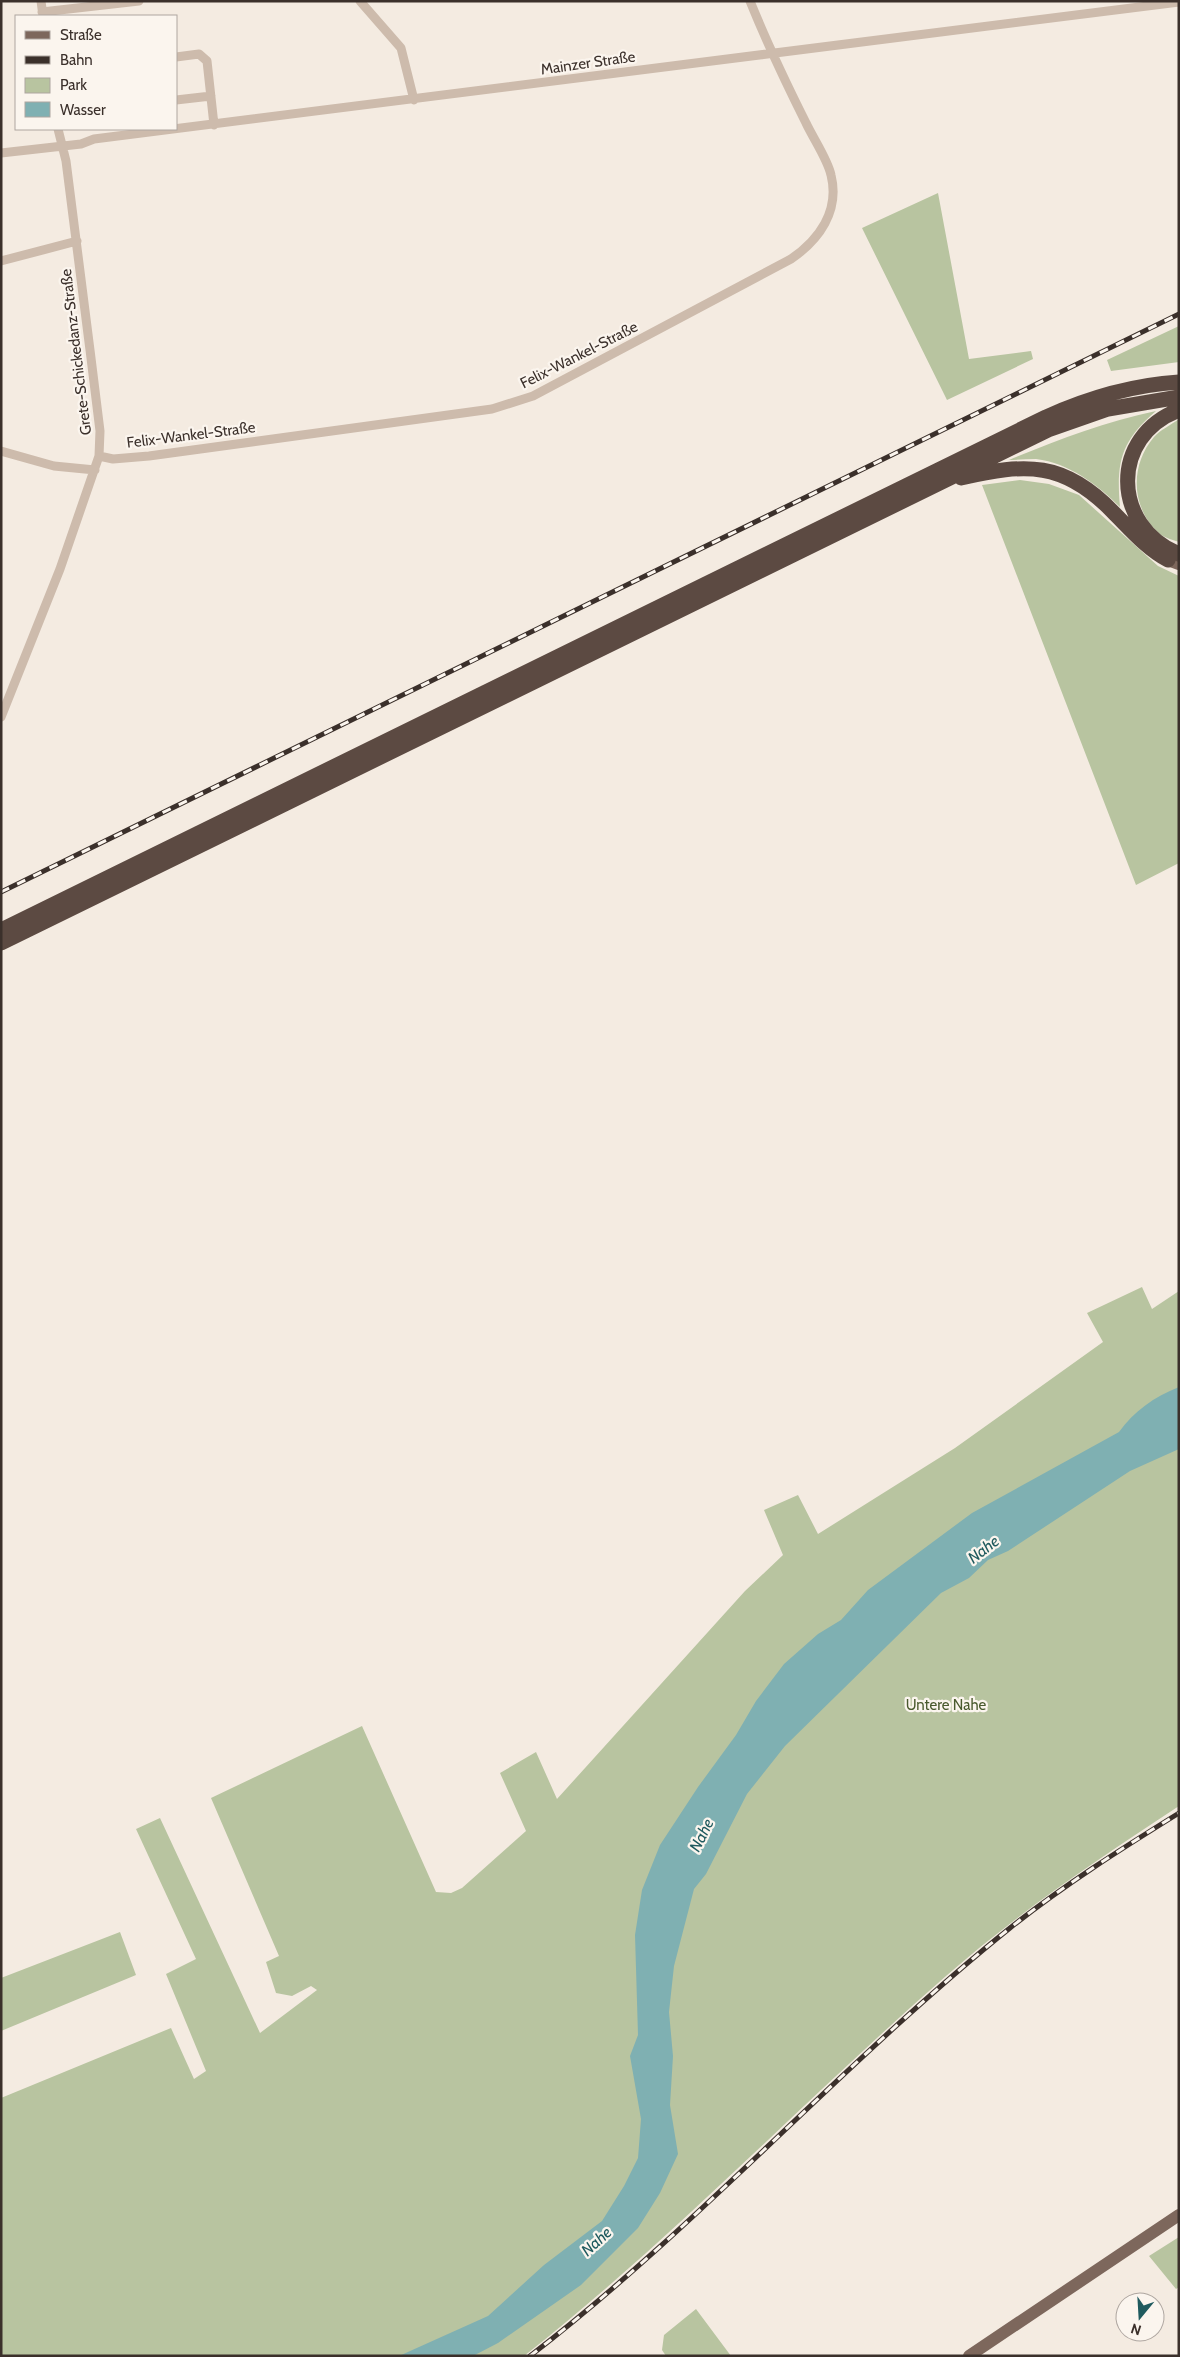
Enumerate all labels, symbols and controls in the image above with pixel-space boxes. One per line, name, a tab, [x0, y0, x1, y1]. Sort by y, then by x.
legend	[15, 15, 178, 130]
text: Straße	[60, 26, 102, 44]
street label: Mainzer Straße	[540, 47, 637, 79]
text: Bahn	[60, 51, 93, 69]
text: Park	[60, 76, 87, 94]
text: Wasser	[60, 101, 106, 119]
street label: Grete-Schickedanz-Straße	[57, 268, 95, 436]
street label: Felix-Wankel-Straße	[517, 317, 641, 392]
street label: Felix-Wankel-Straße	[126, 418, 257, 452]
water label: Nahe	[964, 1531, 1003, 1567]
park label: Untere Nahe	[906, 1696, 987, 1714]
water label: Nahe	[685, 1816, 718, 1855]
water label: Nahe	[577, 2223, 615, 2260]
north arrow	[1115, 2292, 1165, 2342]
text: N	[1128, 2319, 1143, 2339]

